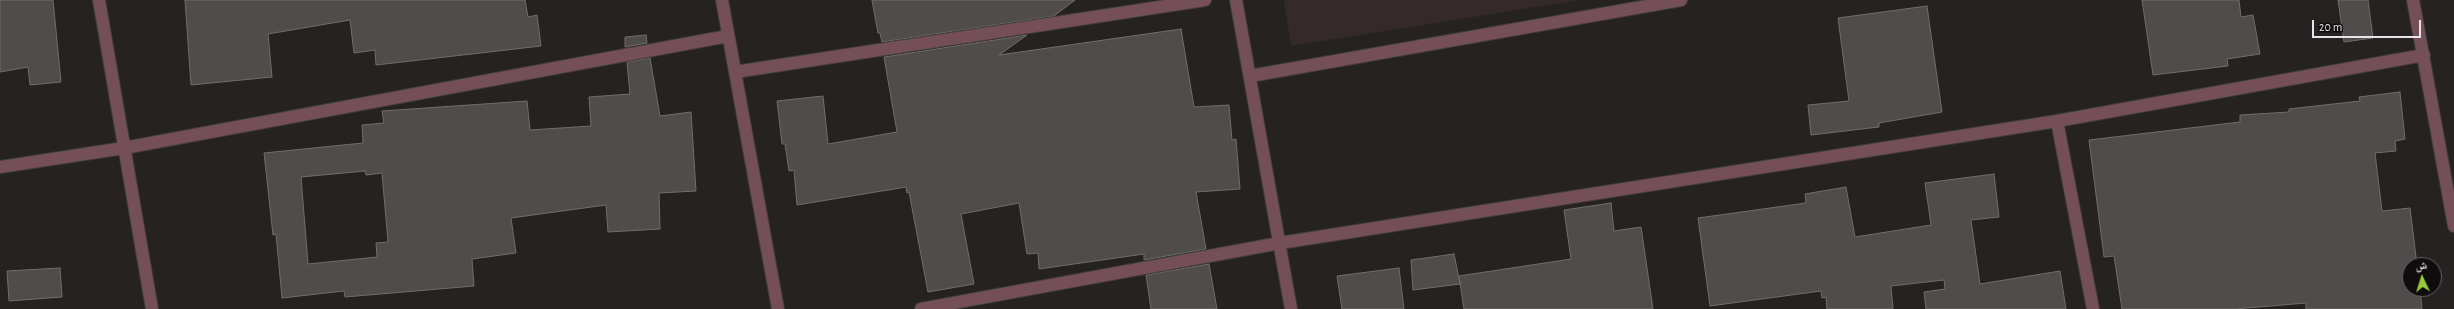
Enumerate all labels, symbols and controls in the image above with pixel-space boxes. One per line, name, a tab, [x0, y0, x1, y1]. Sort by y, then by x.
scale bar	[2314, 12, 2423, 38]
text: 20 m	[2319, 21, 2342, 33]
north arrow	[2402, 257, 2442, 297]
text: ش	[2415, 260, 2427, 271]

